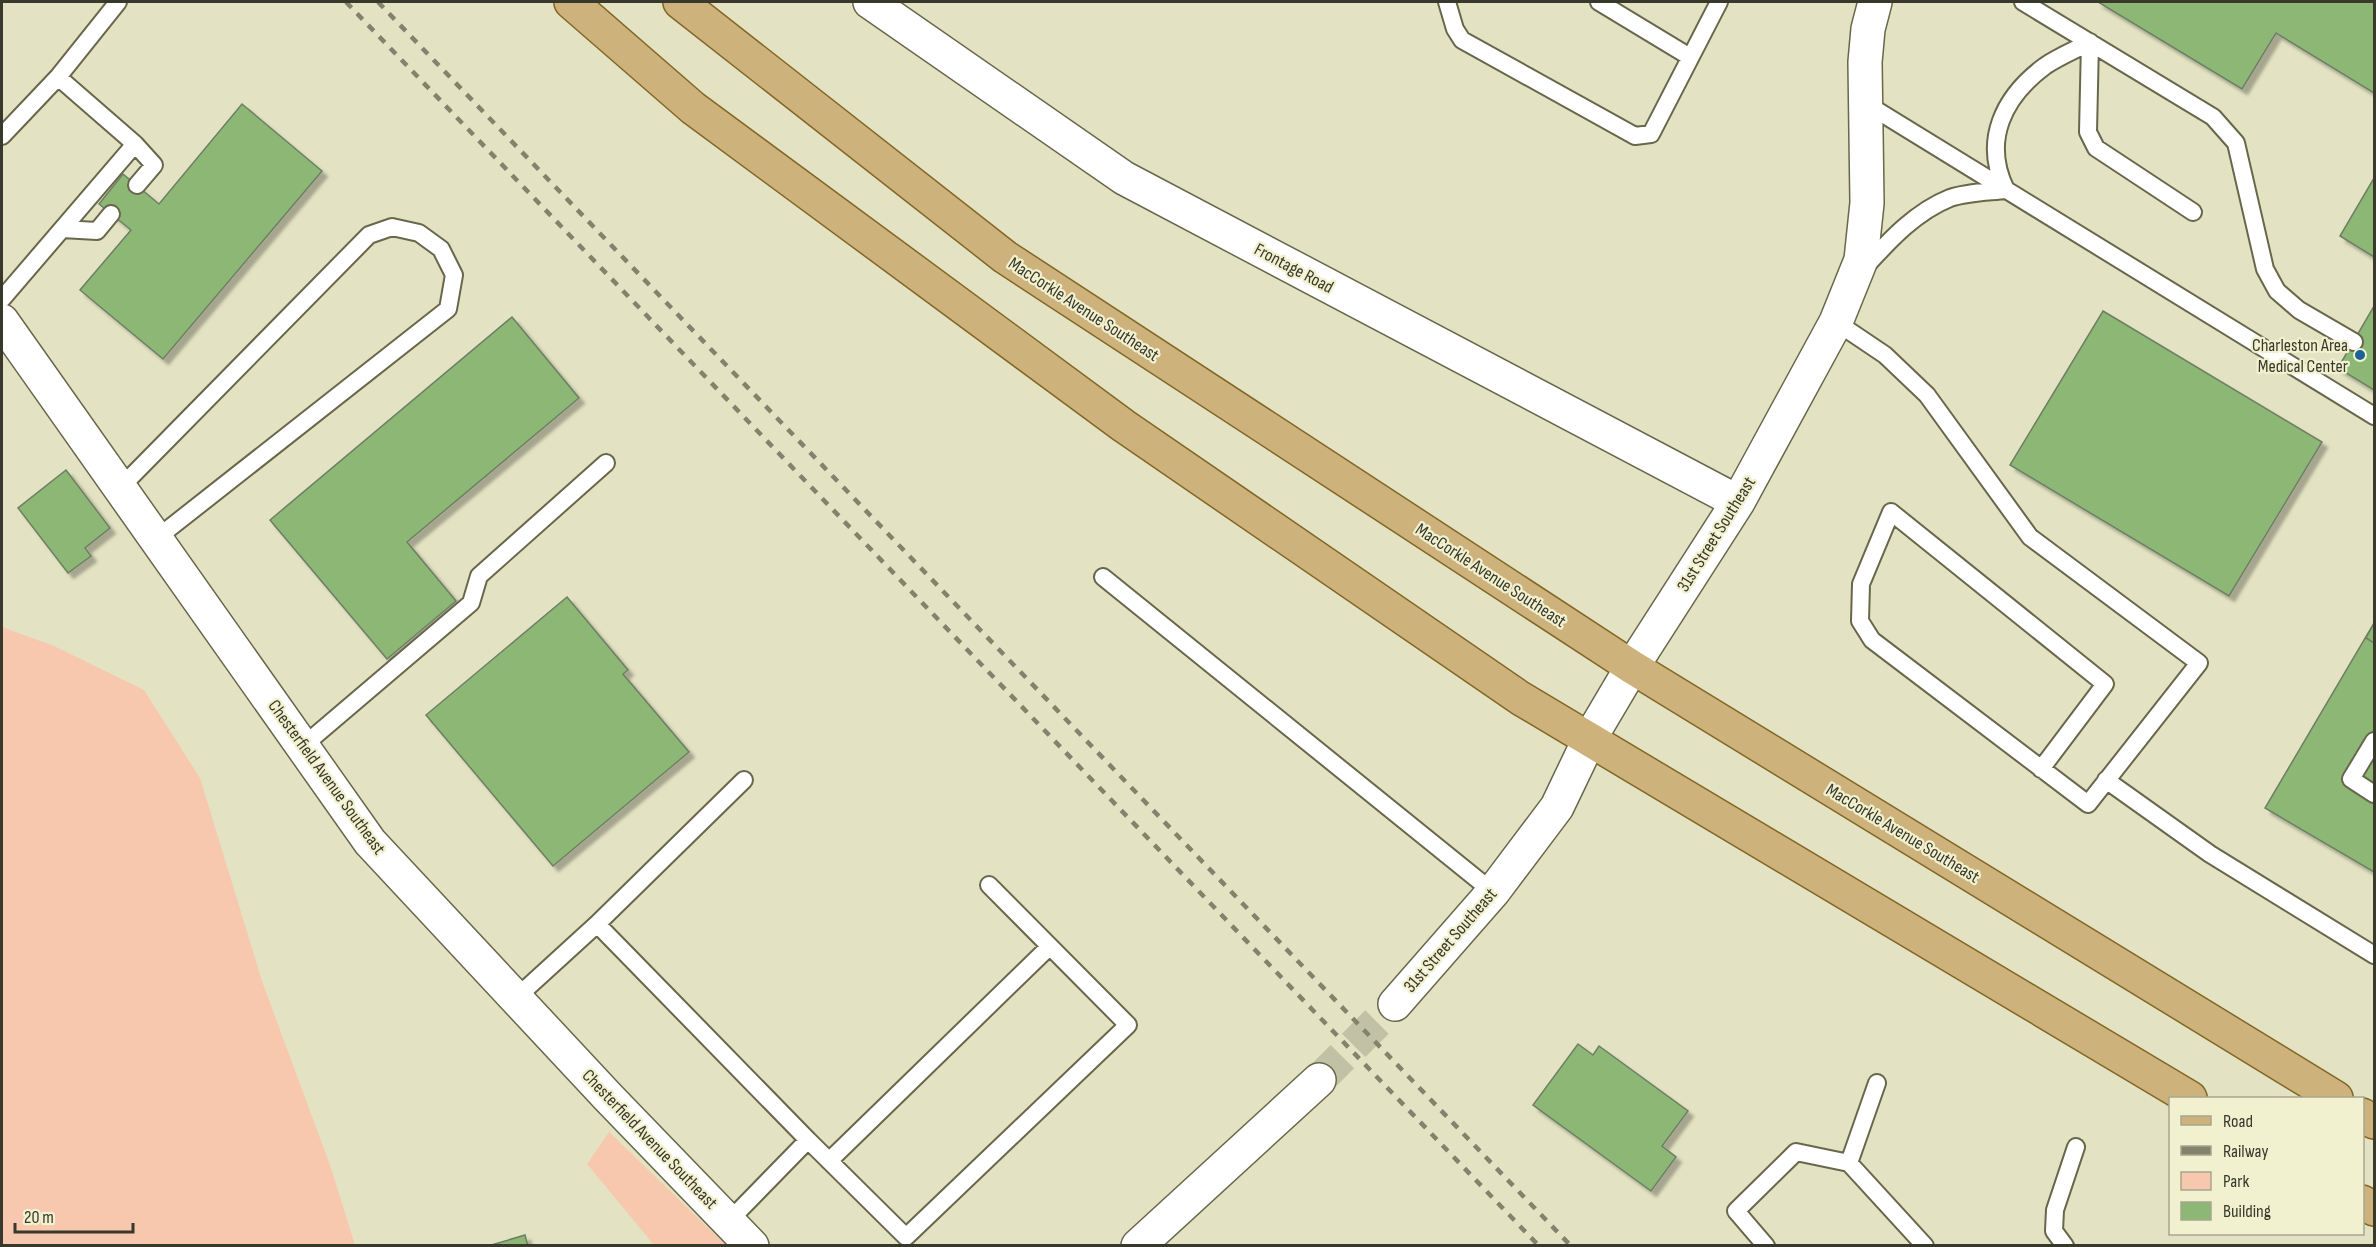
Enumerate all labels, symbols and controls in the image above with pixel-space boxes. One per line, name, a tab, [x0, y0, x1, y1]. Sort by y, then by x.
street label: Frontage Road	[1251, 239, 1337, 298]
street label: MacCorkle Avenue Southeast	[1005, 253, 1163, 366]
place label: Charleston Area Medical Center	[2252, 335, 2348, 377]
marker: Charleston Area Medical Center	[2353, 348, 2367, 362]
street label: 31st Street Southeast	[1673, 473, 1760, 596]
street label: MacCorkle Avenue Southeast	[1412, 519, 1570, 632]
street label: Chesterfield Avenue Southeast	[263, 696, 390, 859]
street label: MacCorkle Avenue Southeast	[1822, 779, 1984, 888]
street label: 31st Street Southeast	[1399, 883, 1502, 997]
street label: Chesterfield Avenue Southeast	[578, 1065, 722, 1214]
legend	[2169, 1097, 2364, 1235]
text: Road	[2223, 1111, 2253, 1132]
text: Railway	[2223, 1141, 2268, 1162]
text: Park	[2223, 1171, 2249, 1192]
scale bar	[15, 1196, 134, 1234]
text: Building	[2223, 1201, 2271, 1222]
text: 20 m	[24, 1207, 54, 1228]

